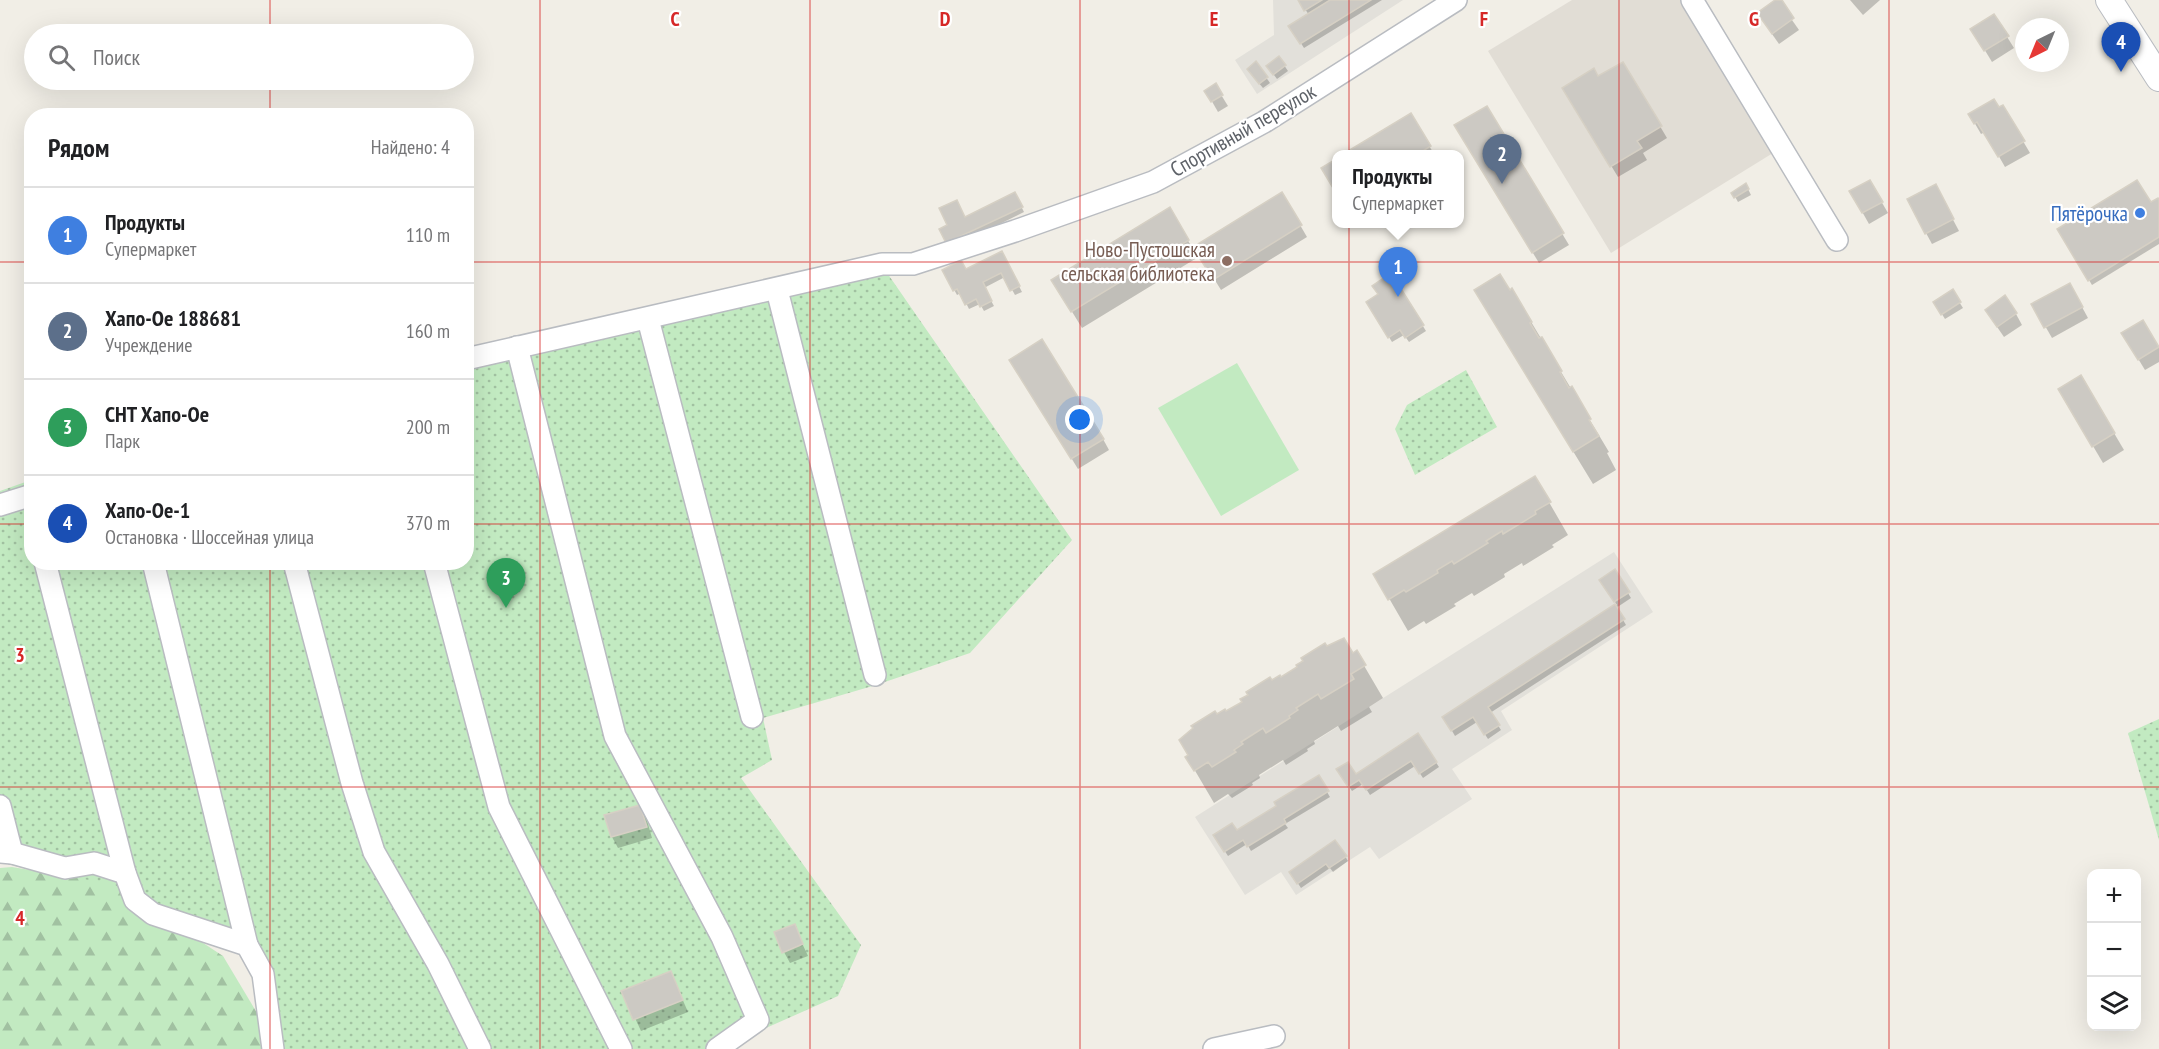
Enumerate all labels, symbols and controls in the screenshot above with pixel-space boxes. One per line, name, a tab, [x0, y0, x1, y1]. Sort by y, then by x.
text: C	[670, 6, 680, 32]
text: D	[940, 6, 951, 32]
text: E	[1210, 6, 1218, 32]
text: F	[1480, 6, 1488, 32]
text: G	[1749, 6, 1759, 32]
north arrow	[2015, 18, 2069, 72]
pin: 4	[2102, 22, 2140, 72]
search box	[24, 24, 474, 90]
icon: search	[45, 41, 78, 74]
text: Поиск	[93, 43, 140, 71]
street label: Спортивный переулок	[1165, 77, 1321, 183]
text: Рядом	[48, 131, 109, 164]
text: Найдено: 4	[371, 134, 450, 160]
pin: 2	[1482, 134, 1522, 184]
popup	[1332, 150, 1464, 228]
text: Продукты	[1352, 162, 1432, 190]
text: Супермаркет	[1352, 190, 1444, 216]
place label: Пятёрочка	[2051, 200, 2128, 227]
marker: Пятёрочка	[2133, 206, 2147, 220]
text: Продукты	[105, 208, 185, 236]
text: 1	[63, 222, 72, 248]
text: 110 m	[406, 222, 450, 248]
text: Супермаркет	[105, 236, 196, 262]
place label: Ново-Пустошская сельская библиотека	[1061, 236, 1215, 287]
pin: 1	[1378, 248, 1418, 297]
marker: Ново-Пустошская сельская библиотека	[1220, 254, 1234, 268]
text: Хапо-Ое 188681	[105, 304, 241, 332]
text: 2	[63, 318, 72, 344]
text: 160 m	[406, 318, 450, 344]
text: Учреждение	[105, 332, 193, 358]
text: СНТ Хапо-Ое	[105, 400, 209, 428]
your location	[1065, 405, 1094, 434]
text: 3	[63, 414, 72, 440]
text: 200 m	[406, 414, 450, 440]
text: Парк	[105, 428, 140, 454]
text: Хапо-Ое-1	[105, 496, 190, 524]
text: 4	[63, 510, 72, 536]
text: 370 m	[406, 510, 450, 536]
text: Остановка · Шоссейная улица	[105, 524, 314, 550]
pin: 3	[486, 558, 526, 608]
text: 3	[15, 642, 25, 668]
map controls	[2087, 869, 2141, 1031]
button: +	[2087, 869, 2141, 923]
text: 4	[15, 905, 25, 931]
button: −	[2087, 923, 2141, 977]
button: layers	[2087, 977, 2141, 1031]

